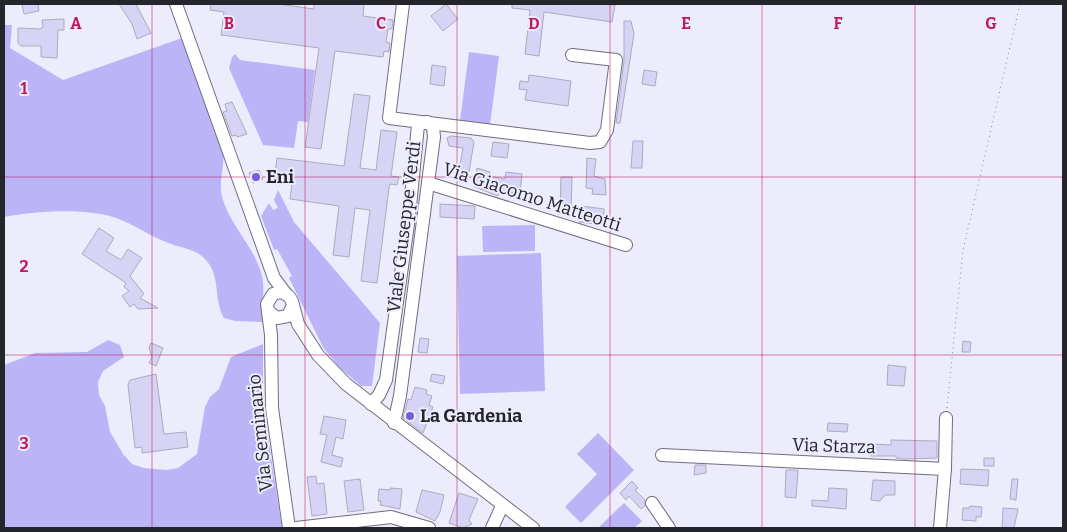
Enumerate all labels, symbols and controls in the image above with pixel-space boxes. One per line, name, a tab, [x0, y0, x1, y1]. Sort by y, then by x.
text: A	[70, 14, 82, 33]
text: B	[224, 14, 234, 33]
text: C	[376, 14, 386, 33]
text: D	[528, 14, 540, 33]
text: E	[681, 14, 691, 33]
text: F	[834, 14, 843, 33]
text: G	[985, 14, 997, 33]
text: 1	[21, 79, 28, 98]
street label: Viale Giuseppe Verdi	[383, 140, 425, 314]
street label: Via Giacomo Matteotti	[440, 158, 624, 236]
place label: Eni	[266, 166, 294, 188]
marker: Eni	[250, 171, 262, 183]
text: 2	[19, 257, 29, 276]
street label: Via Seminario	[243, 373, 277, 493]
place label: La Gardenia	[420, 405, 522, 427]
marker: La Gardenia	[404, 410, 416, 422]
text: 3	[19, 434, 29, 453]
street label: Via Starza	[792, 434, 876, 458]

